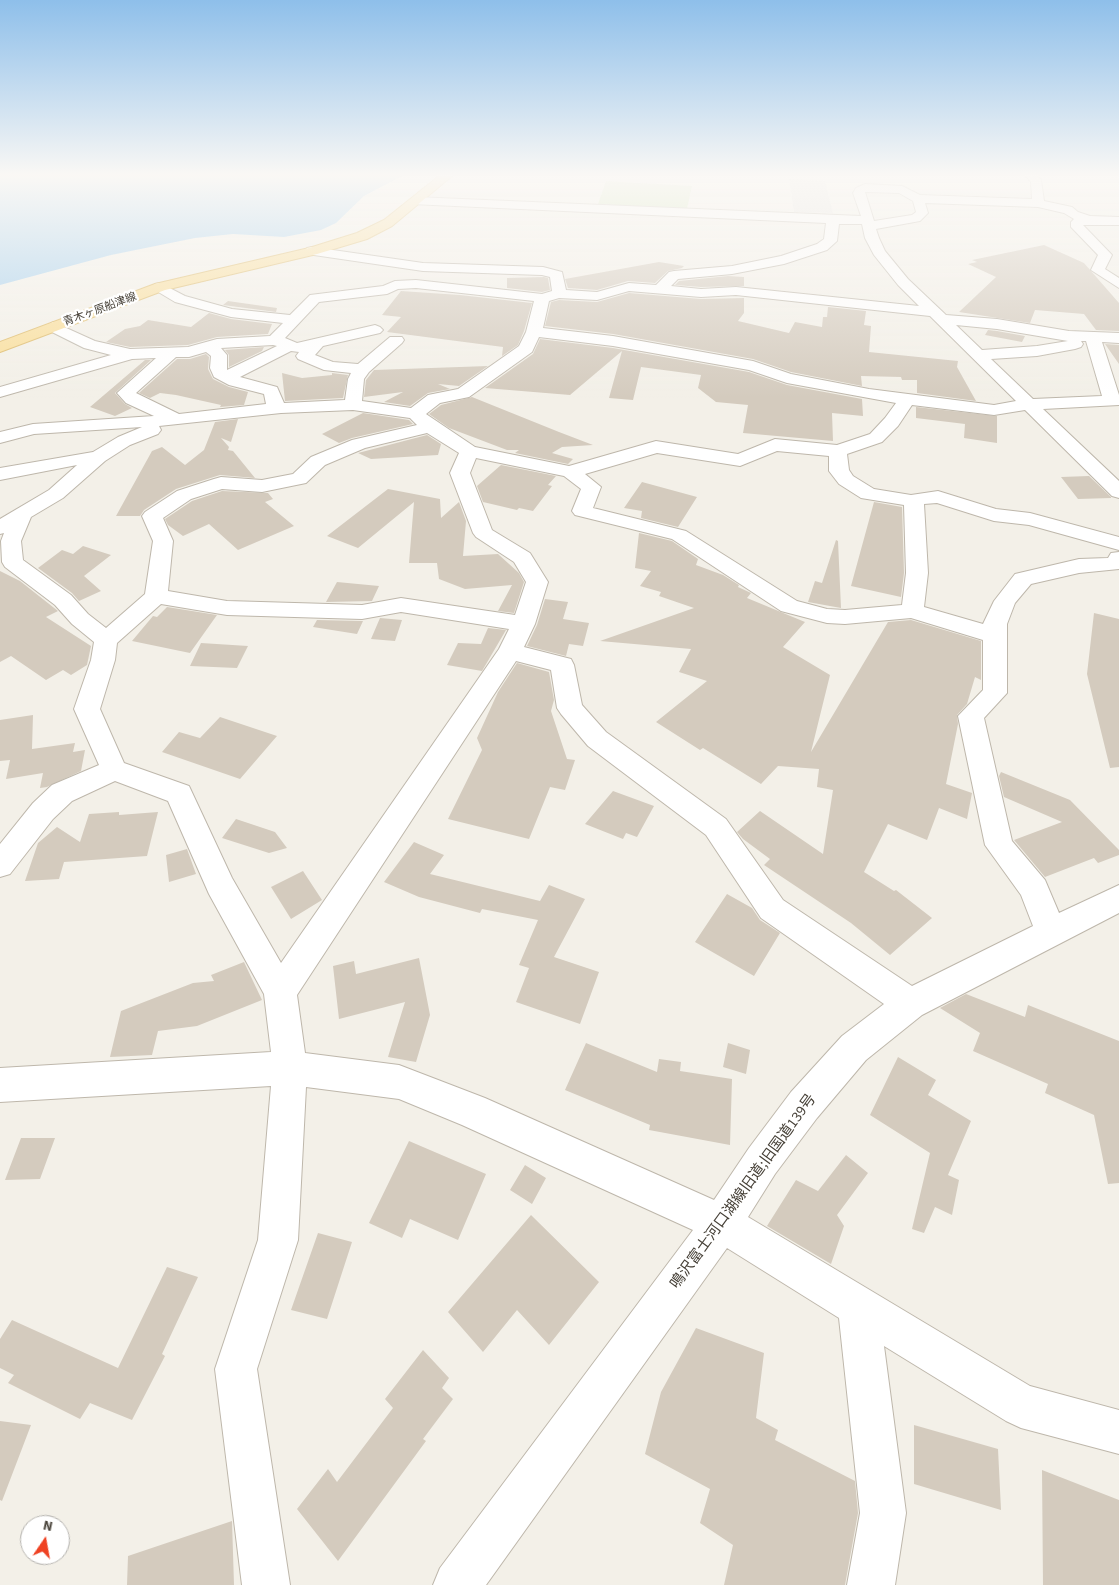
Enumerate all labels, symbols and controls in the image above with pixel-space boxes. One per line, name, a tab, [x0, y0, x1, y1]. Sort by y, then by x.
street label: 青木ヶ原船津線	[62, 291, 138, 329]
street label: 鳴沢富士河口湖線旧道;旧国道139号	[667, 1091, 821, 1293]
north arrow	[20, 1515, 70, 1565]
text: N	[41, 1516, 55, 1537]

